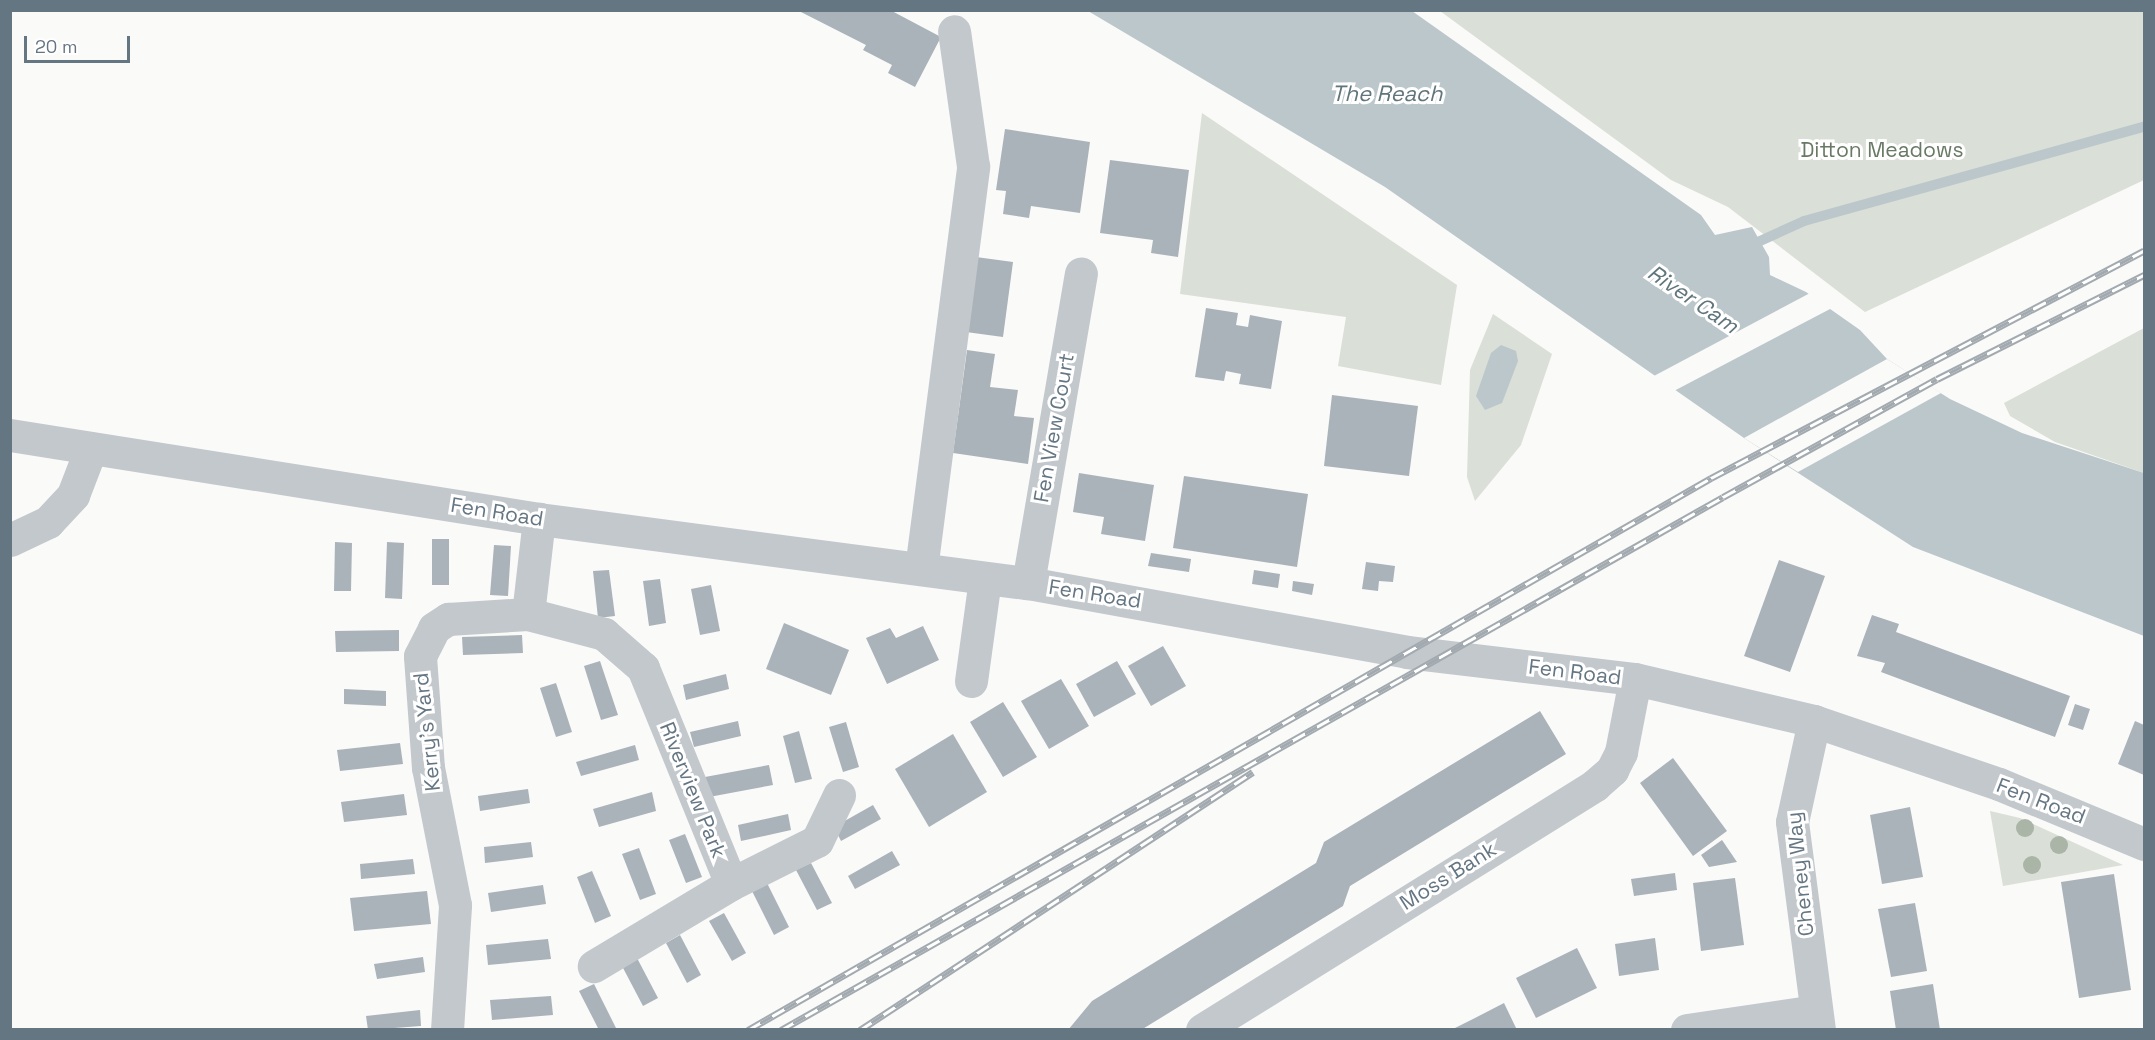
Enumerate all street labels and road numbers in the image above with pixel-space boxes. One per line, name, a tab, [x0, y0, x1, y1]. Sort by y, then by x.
street label: Fen View Court	[1028, 351, 1080, 505]
street label: Fen Road	[449, 492, 545, 532]
street label: Fen Road	[1047, 574, 1143, 614]
street label: Fen Road	[1527, 654, 1623, 690]
street label: Kerry's Yard	[408, 671, 446, 793]
street label: Riverview Park	[654, 718, 732, 862]
street label: Fen Road	[1993, 772, 2089, 830]
street label: Cheney Way	[1781, 810, 1819, 938]
street label: Moss Bank	[1395, 836, 1501, 916]

